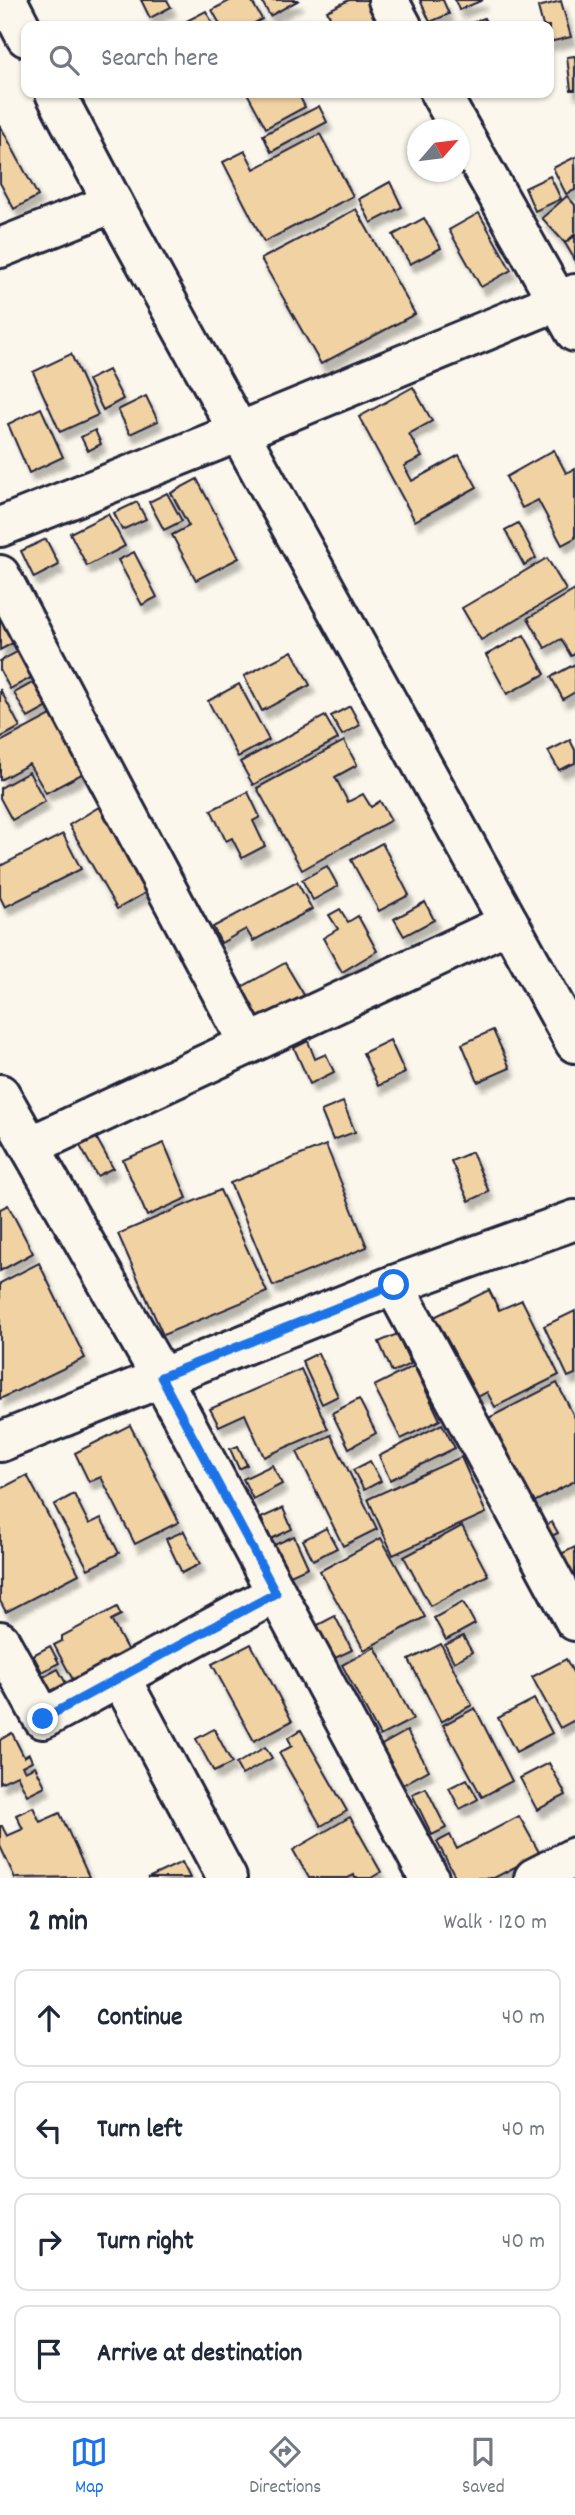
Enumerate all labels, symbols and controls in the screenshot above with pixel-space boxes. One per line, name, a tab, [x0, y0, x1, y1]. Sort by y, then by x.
search box	[21, 21, 554, 98]
icon: search	[45, 41, 83, 79]
text: Search here	[101, 41, 219, 78]
north arrow	[407, 119, 470, 182]
route start	[378, 1269, 409, 1300]
route end	[27, 1703, 58, 1734]
text: 2 min	[28, 1902, 88, 1945]
text: Walk · 120 m	[444, 1907, 547, 1940]
icon: ahead	[30, 1999, 68, 2037]
text: Continue	[97, 2000, 182, 2037]
text: 40 m	[502, 2002, 545, 2035]
icon: left	[30, 2111, 68, 2149]
text: Turn left	[97, 2112, 183, 2149]
text: 40 m	[502, 2114, 545, 2147]
icon: right	[30, 2223, 68, 2261]
text: Turn right	[97, 2224, 194, 2261]
text: 40 m	[502, 2226, 545, 2259]
icon: arrive	[30, 2335, 68, 2373]
text: Arrive at destination	[97, 2336, 302, 2373]
tab: Map	[70, 2433, 108, 2502]
tab: Directions	[249, 2433, 321, 2502]
tab: Saved	[462, 2433, 505, 2502]

